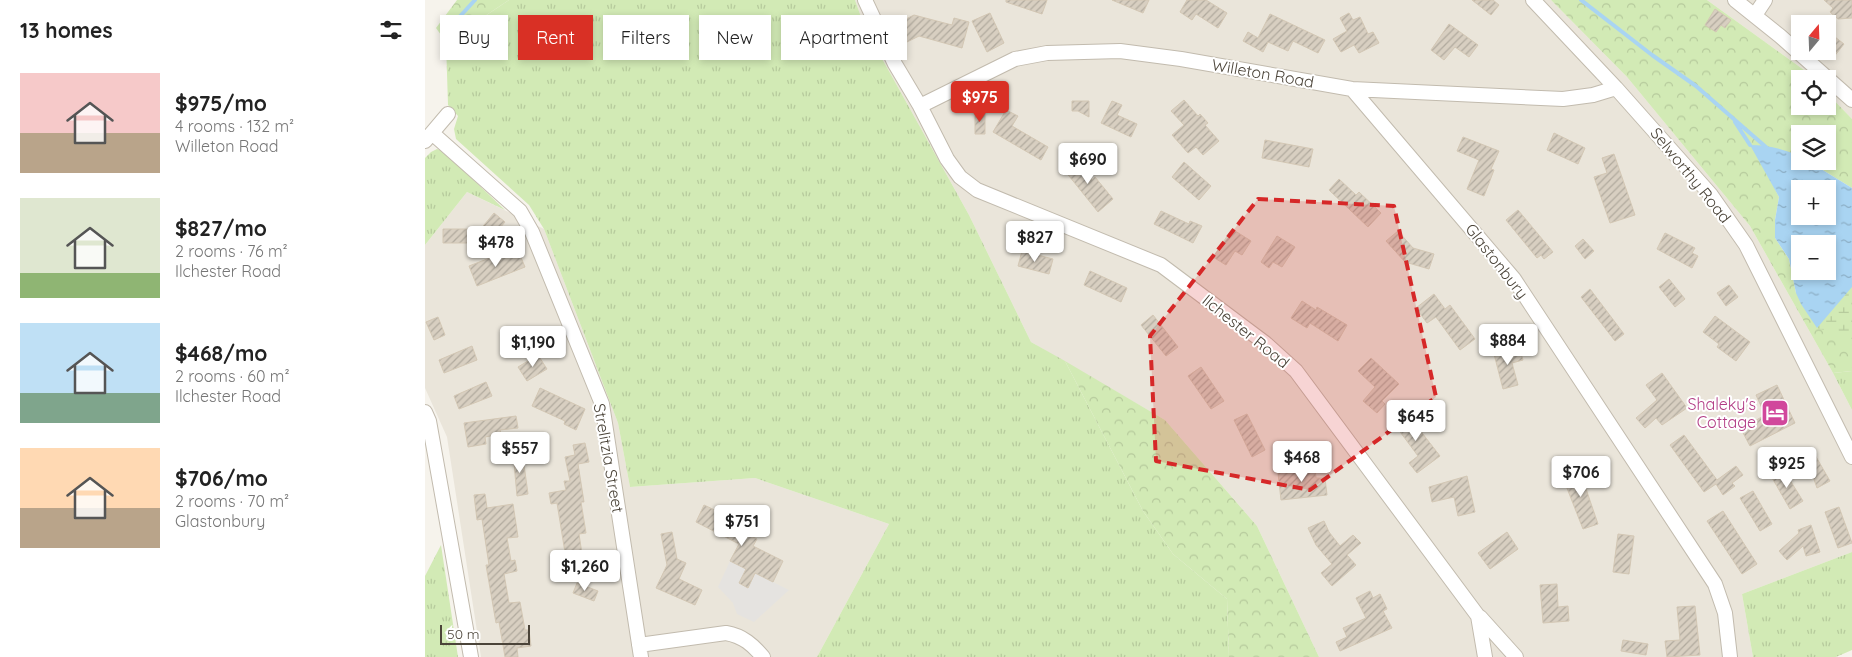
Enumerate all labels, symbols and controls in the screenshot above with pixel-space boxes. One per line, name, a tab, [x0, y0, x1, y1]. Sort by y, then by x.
chip: Buy	[440, 15, 508, 60]
chip: Rent	[518, 15, 593, 60]
chip: Filters	[603, 15, 689, 60]
chip: New	[699, 15, 771, 60]
chip: Apartment	[781, 15, 907, 60]
north arrow	[1791, 15, 1836, 60]
map controls	[1791, 15, 1836, 280]
icon: filters	[377, 16, 405, 44]
text: 13 homes	[20, 17, 113, 43]
street label: Willeton Road	[1210, 54, 1316, 92]
button: locate	[1791, 70, 1836, 115]
pin: $975	[950, 80, 1010, 123]
text: $975	[962, 87, 998, 107]
text: $975/mo	[175, 90, 267, 116]
icon: home	[60, 93, 120, 153]
text: 4 rooms · 132 m²	[175, 116, 294, 136]
street label: Selworthy Road	[1646, 123, 1736, 227]
button: layers	[1791, 125, 1836, 170]
text: Willeton Road	[175, 136, 278, 156]
pin: $690	[1058, 142, 1118, 185]
text: $690	[1069, 149, 1107, 169]
button: +	[1791, 180, 1836, 225]
text: $827/mo	[175, 215, 267, 241]
icon: home	[60, 218, 120, 278]
street label: Glastonbury	[1461, 219, 1533, 303]
pin: $827	[1005, 220, 1065, 263]
pin: $478	[466, 226, 526, 268]
text: $827	[1017, 227, 1053, 247]
text: $478	[478, 232, 514, 252]
button: −	[1791, 235, 1836, 280]
text: 2 rooms · 76 m²	[175, 241, 288, 261]
text: Ilchester Road	[175, 261, 281, 281]
street label: Ilchester Road	[1198, 290, 1294, 372]
pin: $884	[1478, 324, 1538, 366]
pin: $1,190	[492, 326, 574, 368]
text: $884	[1490, 330, 1526, 350]
text: $1,190	[511, 332, 555, 352]
text: $468/mo	[175, 340, 267, 366]
icon: home	[60, 343, 120, 403]
text: 2 rooms · 60 m²	[175, 366, 289, 386]
text: Ilchester Road	[175, 386, 281, 406]
place label: Shaleky's Cottage	[1687, 394, 1756, 432]
hotel icon: Shaleky's Cottage	[1760, 398, 1790, 428]
pin: $645	[1386, 400, 1446, 442]
street label: Strelitzia Street	[590, 402, 628, 514]
text: $645	[1397, 406, 1435, 426]
pin: $557	[490, 432, 550, 474]
text: $557	[502, 438, 538, 458]
pin: $468	[1272, 440, 1332, 483]
pin: $925	[1757, 446, 1817, 489]
text: $468	[1284, 447, 1320, 467]
text: $925	[1769, 453, 1805, 473]
pin: $706	[1551, 456, 1611, 498]
text: $706	[1562, 462, 1600, 482]
text: $706/mo	[175, 465, 268, 491]
icon: home	[60, 468, 120, 528]
text: 2 rooms · 70 m²	[175, 491, 289, 511]
pin: $751	[712, 504, 772, 547]
text: Glastonbury	[175, 511, 265, 531]
text: $751	[725, 511, 759, 531]
pin: $1,260	[544, 550, 626, 592]
text: $1,260	[561, 556, 609, 576]
scale bar	[440, 622, 530, 645]
text: 50 m	[447, 625, 480, 643]

